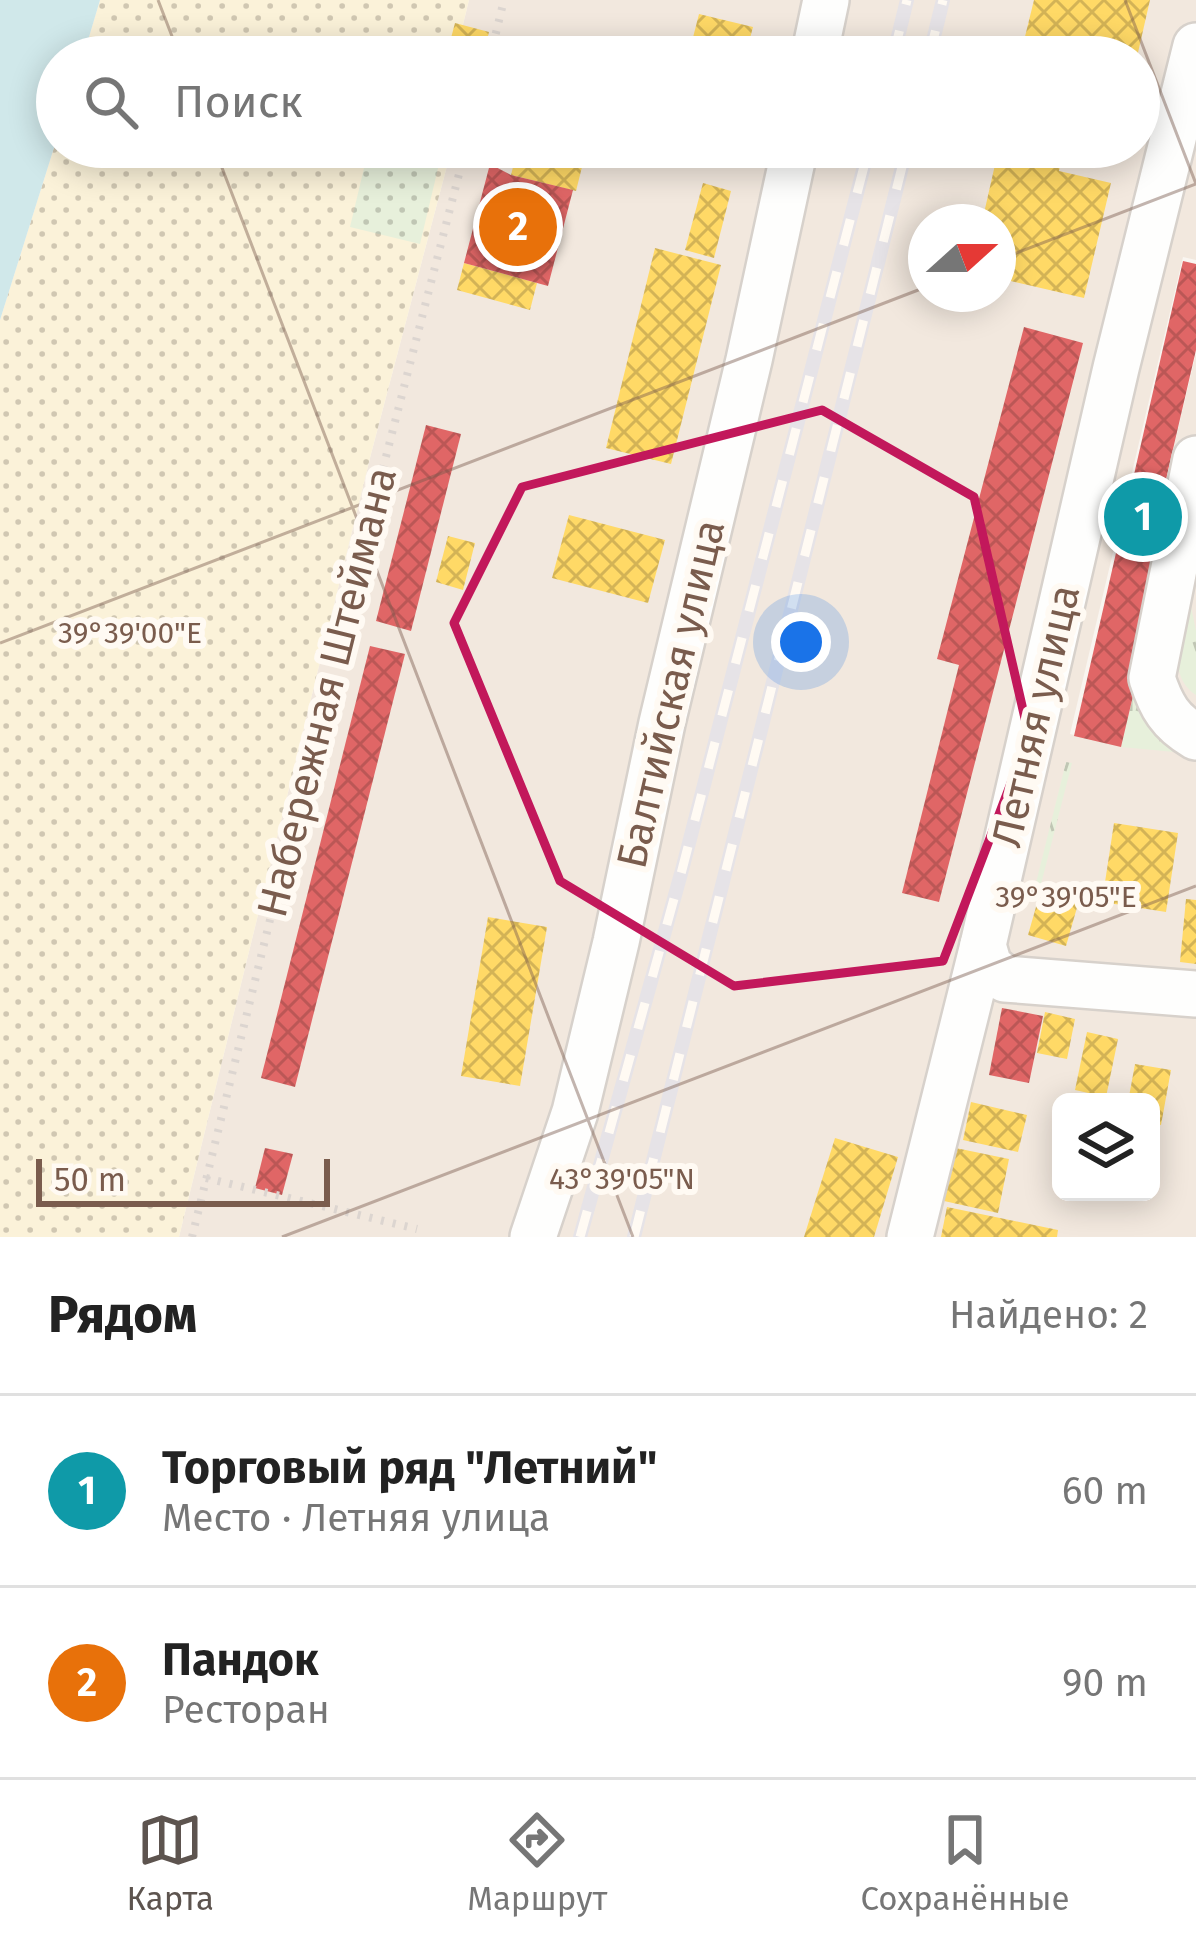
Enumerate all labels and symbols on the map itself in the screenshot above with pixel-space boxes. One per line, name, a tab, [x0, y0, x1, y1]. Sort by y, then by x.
pin: 2	[479, 182, 557, 272]
north arrow	[908, 204, 1016, 312]
street label: Набережная Штеймана	[247, 462, 407, 922]
pin: 1	[1104, 472, 1182, 562]
street label: Балтийская улица	[607, 515, 735, 873]
street label: Летняя улица	[982, 580, 1090, 852]
your location	[771, 612, 831, 672]
text: 39°39'00"E	[58, 615, 202, 651]
text: 39°39'05"E	[995, 879, 1137, 915]
scale bar	[36, 1153, 330, 1206]
text: 43°39'05"N	[549, 1161, 695, 1197]

